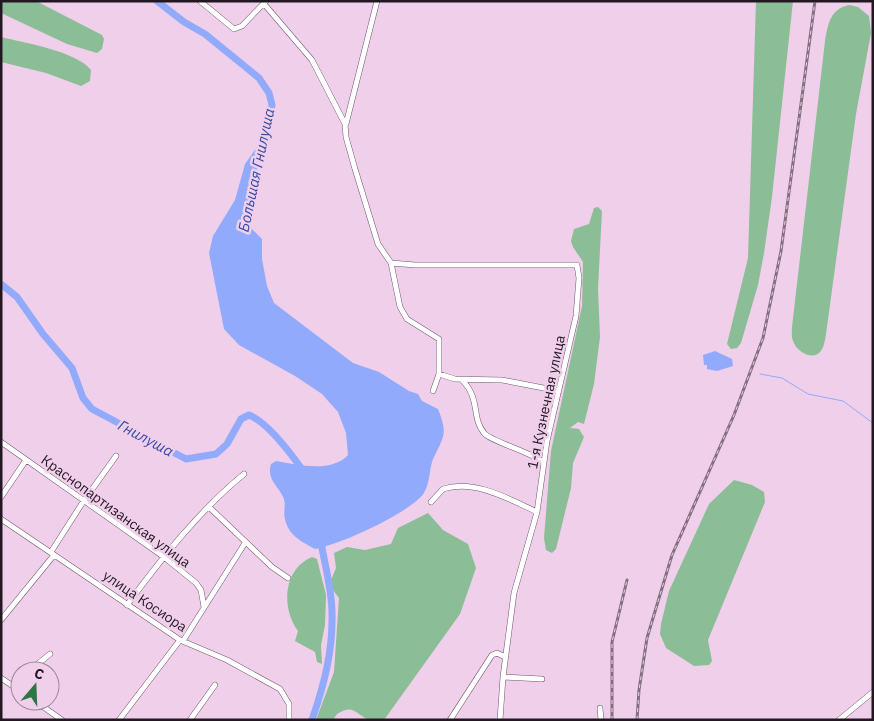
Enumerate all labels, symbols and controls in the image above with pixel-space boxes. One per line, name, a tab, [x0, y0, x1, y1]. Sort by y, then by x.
water label: Большая Гнилуша	[234, 106, 278, 233]
street label: 1-я Кузнечная улица	[523, 333, 569, 471]
water label: Гнилуша	[115, 415, 177, 461]
street label: Краснопартизанская улица	[38, 451, 195, 572]
street label: улица Косиора	[100, 566, 191, 636]
north arrow	[10, 661, 60, 711]
text: С	[32, 664, 46, 684]

